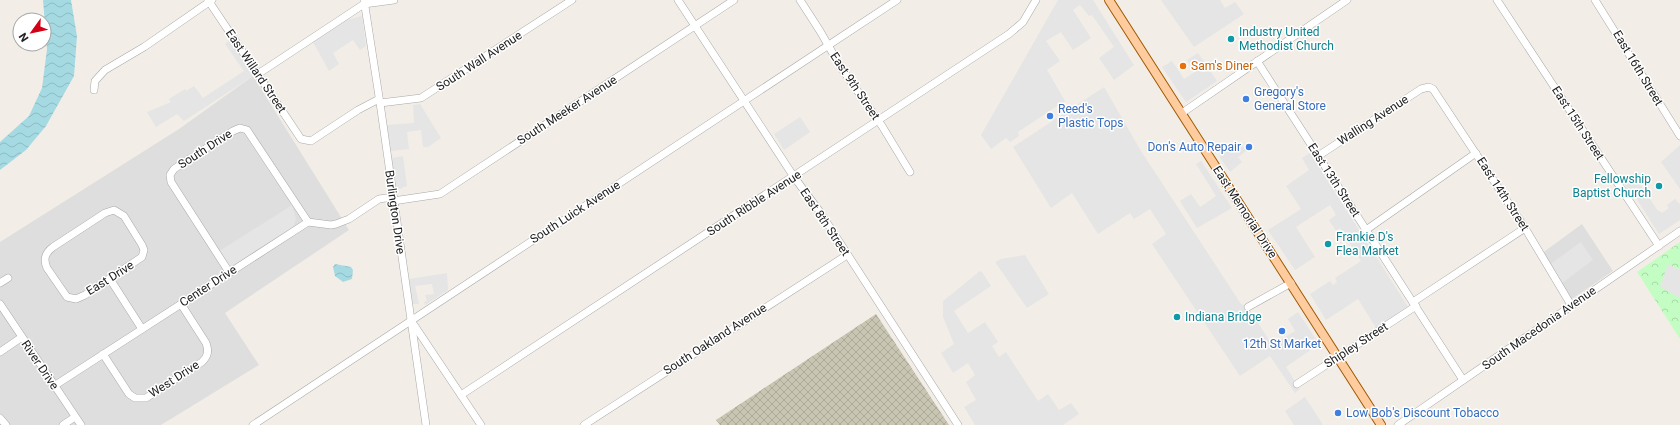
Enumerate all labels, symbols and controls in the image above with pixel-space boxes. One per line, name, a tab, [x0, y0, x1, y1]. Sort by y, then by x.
north arrow	[12, 12, 52, 52]
place label: Industry United Methodist Church	[1239, 25, 1334, 53]
street label: East Willard Street	[223, 27, 289, 115]
street label: South Wall Avenue	[434, 28, 524, 94]
street label: East 16th Street	[1610, 28, 1666, 108]
text: N	[16, 30, 32, 44]
marker: Industry United Methodist Church	[1226, 34, 1236, 44]
street label: East 9th Street	[827, 50, 883, 122]
place label: Sam's Diner	[1191, 59, 1253, 73]
marker: Sam's Diner	[1178, 61, 1188, 71]
street label: South Meeker Avenue	[515, 73, 619, 147]
street label: East 15th Street	[1549, 83, 1607, 163]
place label: Gregory's General Store	[1254, 85, 1326, 113]
street label: Walling Avenue	[1335, 92, 1411, 148]
marker: Gregory's General Store	[1241, 94, 1251, 104]
place label: Reed's Plastic Tops	[1058, 102, 1123, 130]
marker: Reed's Plastic Tops	[1045, 111, 1055, 121]
street label: South Drive	[176, 127, 234, 171]
place label: Don's Auto Repair	[1147, 140, 1241, 154]
street label: East 13th Street	[1305, 140, 1363, 220]
marker: Don's Auto Repair	[1244, 142, 1254, 152]
street label: East 14th Street	[1474, 154, 1532, 234]
street label: East Memorial Drive	[1210, 163, 1280, 261]
street label: South Ribble Avenue	[704, 167, 804, 239]
street label: Burlington Drive	[382, 169, 408, 255]
place label: Fellowship Baptist Church	[1572, 172, 1651, 200]
street label: South Luick Avenue	[527, 178, 623, 246]
marker: Fellowship Baptist Church	[1654, 181, 1664, 191]
street label: East 8th Street	[797, 186, 853, 258]
place label: Frankie D's Flea Market	[1336, 230, 1399, 258]
marker: Frankie D's Flea Market	[1323, 239, 1333, 249]
street label: East Drive	[84, 258, 136, 298]
street label: Center Drive	[177, 262, 239, 310]
street label: South Macedonia Avenue	[1479, 283, 1599, 373]
street label: South Oakland Avenue	[661, 300, 769, 378]
place label: Indiana Bridge	[1185, 310, 1262, 324]
marker: Indiana Bridge	[1172, 312, 1182, 322]
street label: Shipley Street	[1322, 319, 1390, 371]
marker: 12th St Market	[1277, 326, 1287, 336]
place label: 12th St Market	[1243, 337, 1321, 351]
street label: River Drive	[18, 338, 62, 392]
street label: West Drive	[146, 358, 202, 400]
place label: Low Bob's Discount Tobacco	[1346, 406, 1499, 420]
marker: Low Bob's Discount Tobacco	[1333, 408, 1343, 418]

